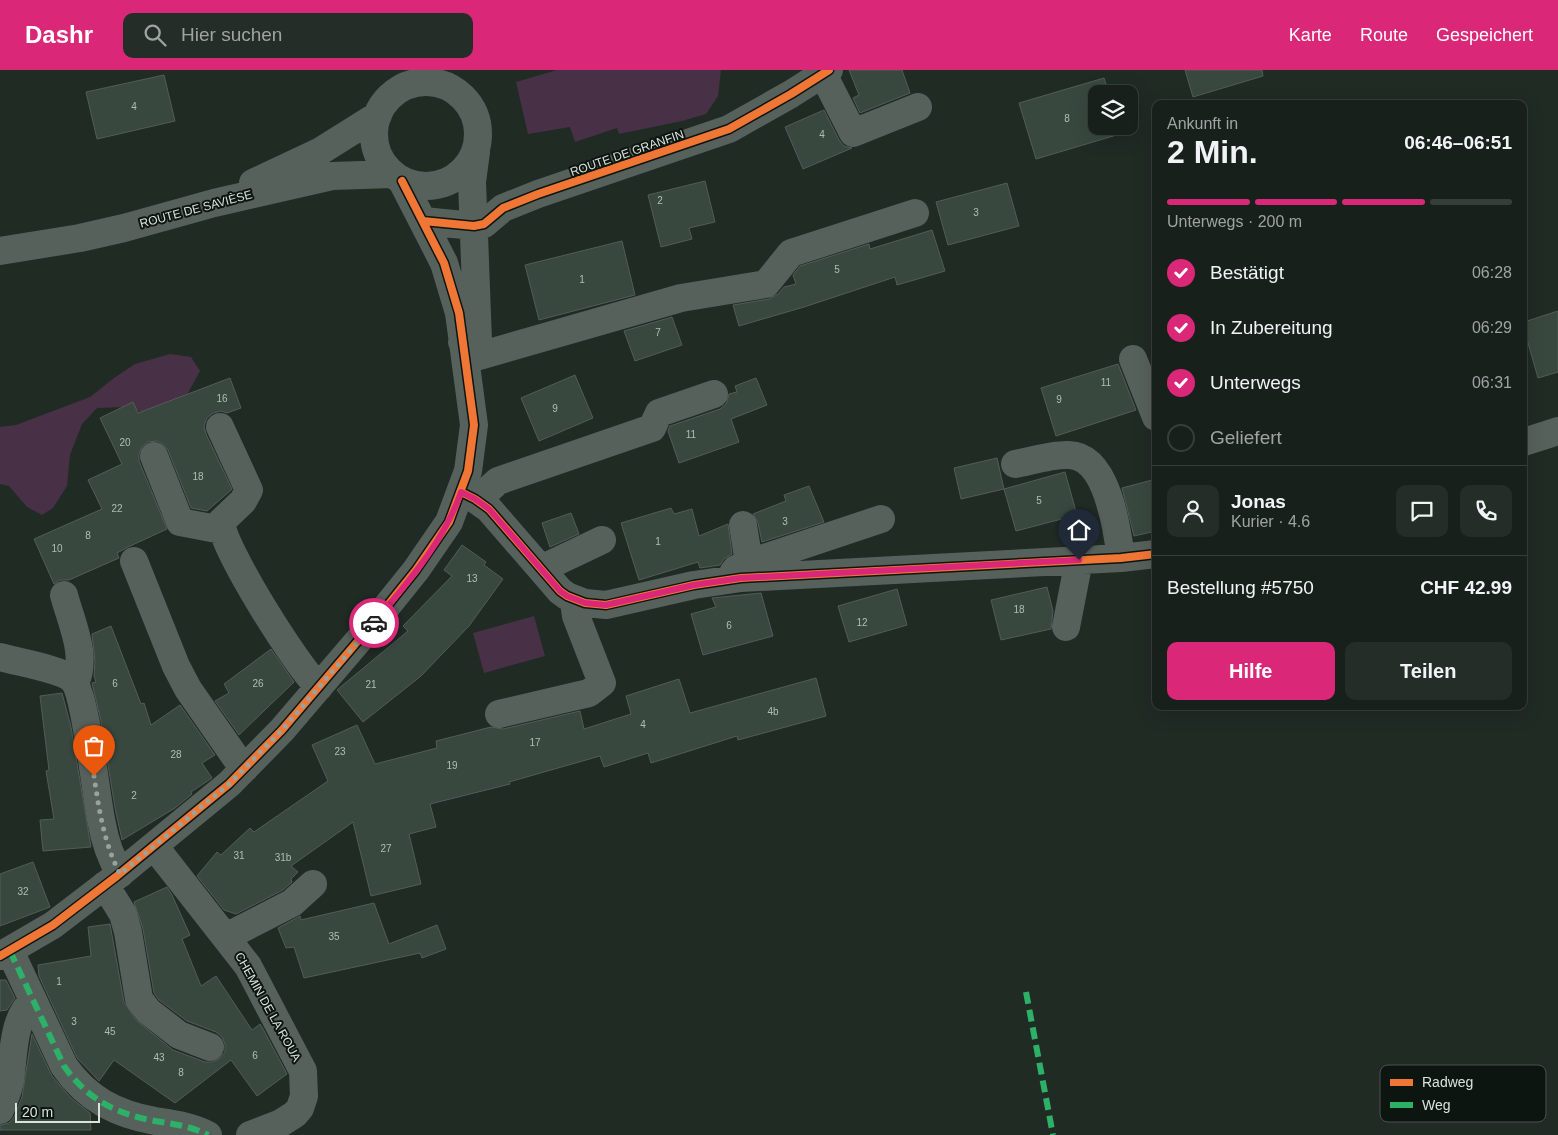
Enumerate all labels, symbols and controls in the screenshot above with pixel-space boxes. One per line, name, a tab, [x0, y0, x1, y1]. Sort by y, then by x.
search box	[123, 13, 473, 58]
text: Dashr	[25, 21, 93, 48]
icon: search	[141, 21, 169, 49]
text: Hier suchen	[181, 24, 282, 45]
text: Karte	[1289, 25, 1332, 45]
text: Route	[1360, 25, 1408, 45]
text: Gespeichert	[1436, 25, 1533, 45]
map controls	[1088, 85, 1138, 135]
button: layers	[1088, 85, 1138, 135]
house number: 4	[131, 101, 137, 112]
house number: 8	[1064, 113, 1070, 124]
text: Ankunft in	[1167, 115, 1238, 132]
street label: ROUTE DE GRANFIN	[568, 127, 686, 179]
house number: 4	[819, 129, 825, 140]
text: 06:46–06:51	[1404, 132, 1512, 153]
text: 2 Min.	[1167, 134, 1258, 170]
street label: ROUTE DE SAVIÈSE	[138, 186, 254, 231]
house number: 2	[657, 195, 663, 206]
house number: 3	[973, 207, 979, 218]
text: Unterwegs · 200 m	[1167, 213, 1302, 230]
icon: check	[1167, 259, 1195, 287]
text: Bestätigt	[1210, 262, 1284, 283]
house number: 5	[834, 264, 840, 275]
text: 06:28	[1472, 264, 1512, 281]
house number: 1	[579, 274, 585, 285]
icon: check	[1167, 314, 1195, 342]
text: In Zubereitung	[1210, 317, 1333, 338]
text: 06:29	[1472, 319, 1512, 336]
house number: 7	[655, 327, 661, 338]
icon: check	[1167, 369, 1195, 397]
text: Unterwegs	[1210, 372, 1301, 393]
text: 06:31	[1472, 374, 1512, 391]
house number: 11	[1101, 377, 1112, 388]
house number: 16	[216, 393, 228, 404]
house number: 9	[1056, 394, 1062, 405]
house number: 9	[552, 403, 558, 414]
text: Geliefert	[1210, 427, 1282, 448]
house number: 11	[686, 429, 697, 440]
house number: 20	[119, 437, 131, 448]
house number: 18	[192, 471, 204, 482]
button: person	[1167, 485, 1219, 537]
button: chat	[1396, 485, 1448, 537]
button: phone	[1460, 485, 1512, 537]
text: Jonas	[1231, 491, 1286, 512]
house number: 5	[1036, 495, 1042, 506]
house number: 22	[111, 503, 123, 514]
pin	[1058, 509, 1100, 560]
text: Kurier · 4.6	[1231, 513, 1310, 530]
house number: 3	[782, 516, 788, 527]
icon: home	[1065, 516, 1093, 544]
house number: 8	[85, 530, 91, 541]
house number: 1	[655, 536, 661, 547]
house number: 10	[51, 543, 63, 554]
house number: 13	[466, 573, 478, 584]
text: Bestellung #5750	[1167, 577, 1314, 598]
text: CHF 42.99	[1420, 577, 1512, 598]
courier	[349, 598, 399, 648]
house number: 18	[1013, 604, 1025, 615]
icon: car	[360, 609, 388, 637]
house number: 12	[856, 617, 868, 628]
house number: 6	[726, 620, 732, 631]
button: Hilfe	[1167, 642, 1335, 700]
button: Teilen	[1345, 642, 1512, 700]
house number: 6	[112, 678, 118, 689]
house number: 26	[252, 678, 264, 689]
house number: 21	[365, 679, 377, 690]
house number: 4b	[767, 706, 779, 717]
house number: 4	[640, 719, 646, 730]
pin	[73, 725, 115, 776]
icon: bag	[80, 732, 108, 760]
house number: 17	[529, 737, 541, 748]
house number: 23	[334, 746, 346, 757]
house number: 28	[170, 749, 182, 760]
house number: 19	[446, 760, 458, 771]
house number: 2	[131, 790, 137, 801]
house number: 27	[380, 843, 392, 854]
house number: 31	[233, 850, 245, 861]
house number: 31b	[275, 852, 292, 863]
house number: 32	[17, 886, 29, 897]
house number: 35	[328, 931, 340, 942]
street label: CHEMIN DE LA ROUA	[232, 950, 304, 1064]
house number: 1	[56, 976, 62, 987]
house number: 3	[71, 1016, 77, 1027]
house number: 45	[104, 1026, 116, 1037]
house number: 6	[252, 1050, 258, 1061]
house number: 43	[153, 1052, 165, 1063]
legend	[1380, 1065, 1546, 1122]
house number: 8	[178, 1067, 184, 1078]
text: Radweg	[1422, 1074, 1473, 1090]
text: Weg	[1422, 1097, 1451, 1113]
scale bar	[15, 1100, 100, 1123]
text: 20 m	[22, 1104, 53, 1120]

